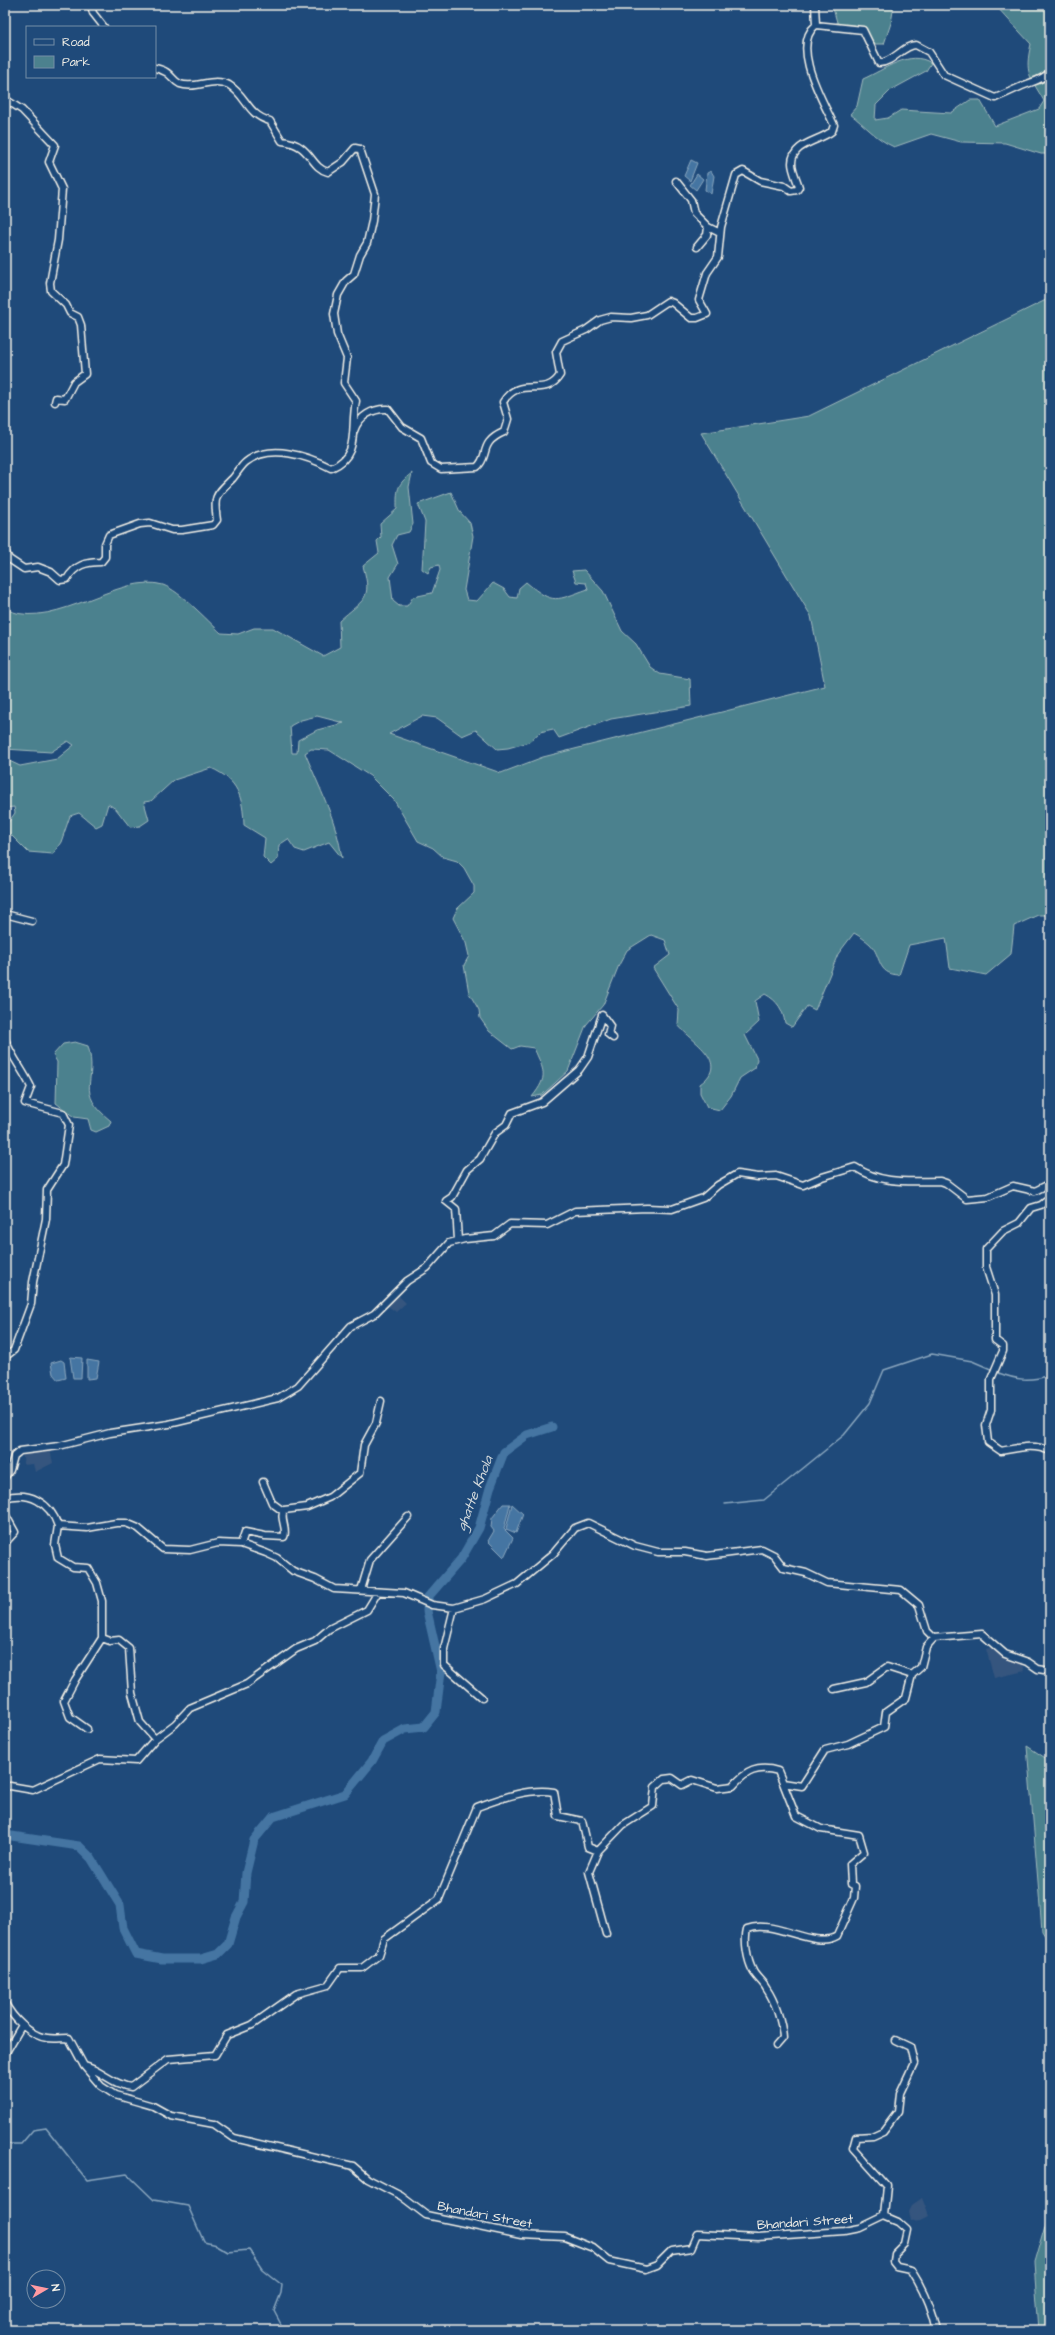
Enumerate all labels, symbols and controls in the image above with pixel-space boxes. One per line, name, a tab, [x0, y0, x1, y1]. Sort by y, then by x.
legend	[26, 26, 156, 78]
text: Road	[62, 34, 90, 51]
text: Park	[62, 54, 90, 71]
water label: ghatte Khola	[451, 1452, 499, 1534]
street label: Bhandari Street	[436, 2197, 535, 2233]
street label: Bhandari Street	[756, 2210, 855, 2234]
north arrow	[26, 2269, 66, 2309]
text: N	[47, 2283, 63, 2292]

